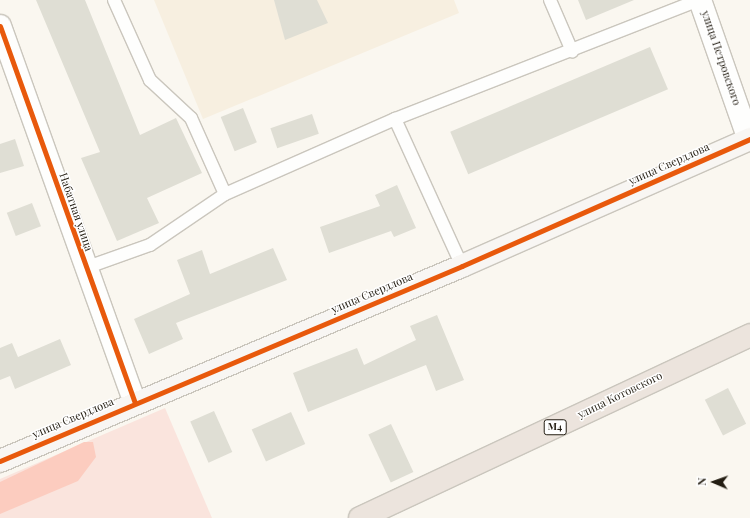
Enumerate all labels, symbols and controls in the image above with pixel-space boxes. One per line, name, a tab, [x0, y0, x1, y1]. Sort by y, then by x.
street label: улица Петровского	[699, 9, 743, 107]
street label: улица Свердлова	[626, 140, 712, 188]
street label: Набатная улица	[56, 171, 96, 253]
street label: улица Свердлова	[329, 270, 415, 316]
street label: улица Котовского	[576, 369, 664, 421]
street label: улица Свердлова	[30, 395, 116, 441]
road number: M4	[543, 419, 567, 435]
north arrow	[694, 462, 734, 502]
text: N	[694, 477, 709, 486]

